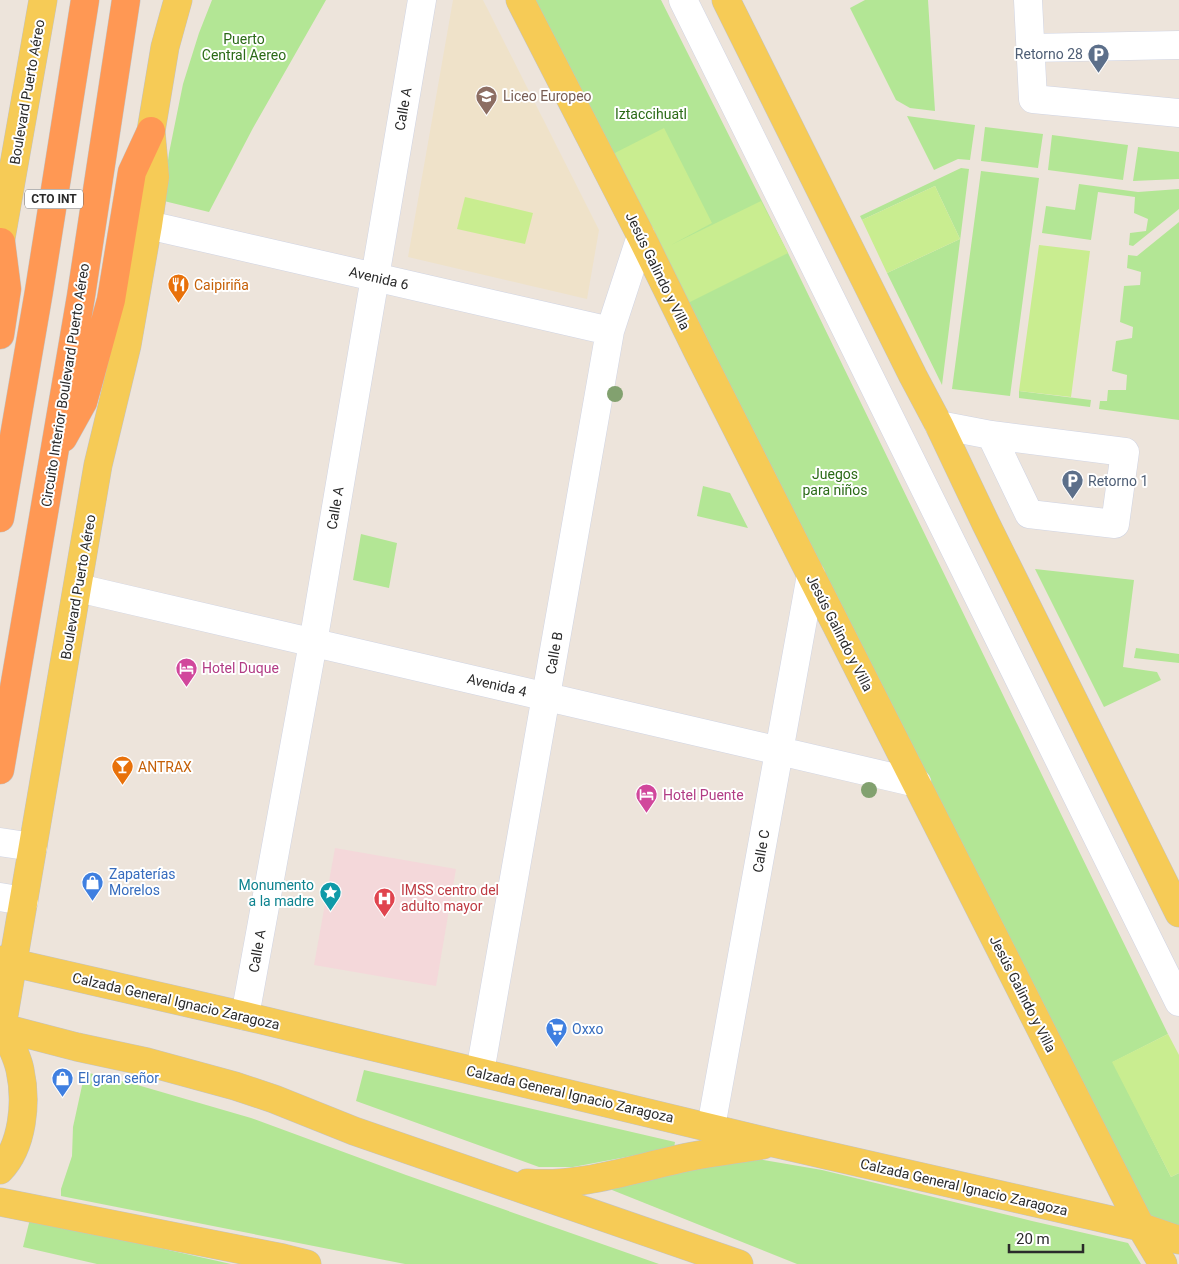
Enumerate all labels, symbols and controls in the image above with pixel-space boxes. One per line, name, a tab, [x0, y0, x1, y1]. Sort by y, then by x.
street label: Boulevard Puerto Aéreo	[6, 18, 48, 166]
park label: Puerto Central Aereo	[202, 31, 286, 63]
parking icon: Retorno 28	[1087, 42, 1111, 73]
place label: Retorno 28	[1015, 46, 1083, 62]
school or university icon: Liceo Europeo	[475, 84, 499, 115]
street label: Calle A	[391, 86, 415, 132]
place label: Liceo Europeo	[503, 88, 592, 104]
park label: Iztaccihuatl	[615, 106, 687, 122]
road number: CTO INT	[25, 190, 83, 208]
street label: Jesús Galindo y Villa	[623, 210, 693, 332]
street label: Circuito Interior Boulevard Puerto Aéreo	[38, 262, 92, 508]
street label: Avenida 6	[348, 263, 411, 293]
restaurant icon: Caipiriña	[166, 273, 190, 304]
place label: Caipiriña	[194, 277, 249, 293]
park label: Juegos para niños	[802, 466, 868, 498]
parking icon: Retorno 1	[1060, 469, 1084, 500]
place label: Retorno 1	[1088, 473, 1148, 489]
street label: Calle A	[323, 485, 347, 531]
street label: Boulevard Puerto Aéreo	[57, 513, 99, 661]
street label: Jesús Galindo y Villa	[804, 572, 876, 694]
street label: Calle B	[542, 630, 566, 676]
hotel icon: Hotel Duque	[174, 656, 198, 687]
place label: Hotel Duque	[202, 660, 279, 676]
street label: Avenida 4	[466, 670, 529, 700]
bar icon: ANTRAX	[110, 755, 134, 786]
place label: ANTRAX	[138, 759, 192, 775]
hotel icon: Hotel Puente	[635, 783, 659, 814]
place label: Hotel Puente	[663, 787, 744, 803]
street label: Calle C	[749, 828, 773, 874]
place label: Zapaterías Morelos	[109, 866, 176, 898]
shop icon: Zapaterías Morelos	[81, 870, 105, 901]
place label: Monumento a la madre	[238, 877, 314, 909]
place icon: Monumento a la madre	[318, 881, 342, 912]
place label: IMSS centro del adulto mayor	[401, 882, 499, 914]
hospital icon: IMSS centro del adulto mayor	[373, 886, 397, 917]
street label: Calle A	[245, 928, 269, 974]
street label: Jesús Galindo y Villa	[987, 933, 1059, 1055]
street label: Calzada General Ignacio Zaragoza	[71, 969, 281, 1033]
supermarket icon: Oxxo	[544, 1017, 568, 1048]
place label: Oxxo	[572, 1021, 603, 1037]
street label: Calzada General Ignacio Zaragoza	[465, 1062, 675, 1126]
shop icon: El gran señor	[50, 1066, 74, 1097]
place label: El gran señor	[78, 1070, 159, 1086]
street label: Calzada General Ignacio Zaragoza	[859, 1155, 1069, 1219]
scale bar	[1009, 1222, 1083, 1254]
text: 20 m	[1016, 1230, 1050, 1248]

